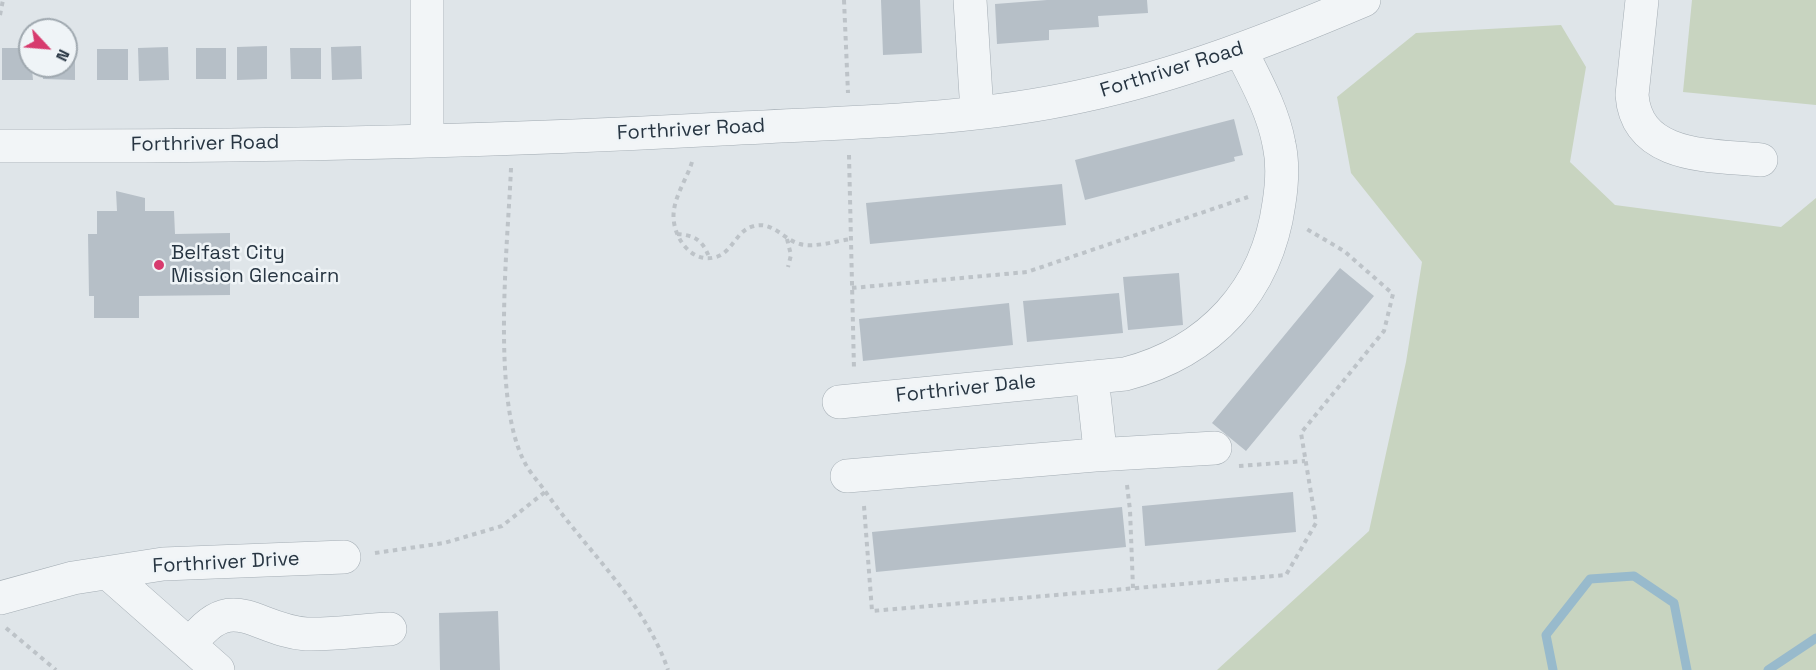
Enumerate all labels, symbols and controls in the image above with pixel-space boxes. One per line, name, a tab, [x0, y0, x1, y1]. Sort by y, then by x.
north arrow	[18, 18, 78, 78]
street label: Forthriver Road	[1098, 37, 1246, 103]
text: N	[51, 46, 75, 65]
street label: Forthriver Road	[616, 114, 766, 146]
street label: Forthriver Road	[131, 131, 279, 157]
place label: Belfast City Mission Glencairn	[171, 242, 339, 289]
marker: Belfast City Mission Glencairn	[152, 258, 166, 272]
street label: Forthriver Dale	[895, 370, 1037, 408]
street label: Forthriver Drive	[152, 547, 300, 579]

